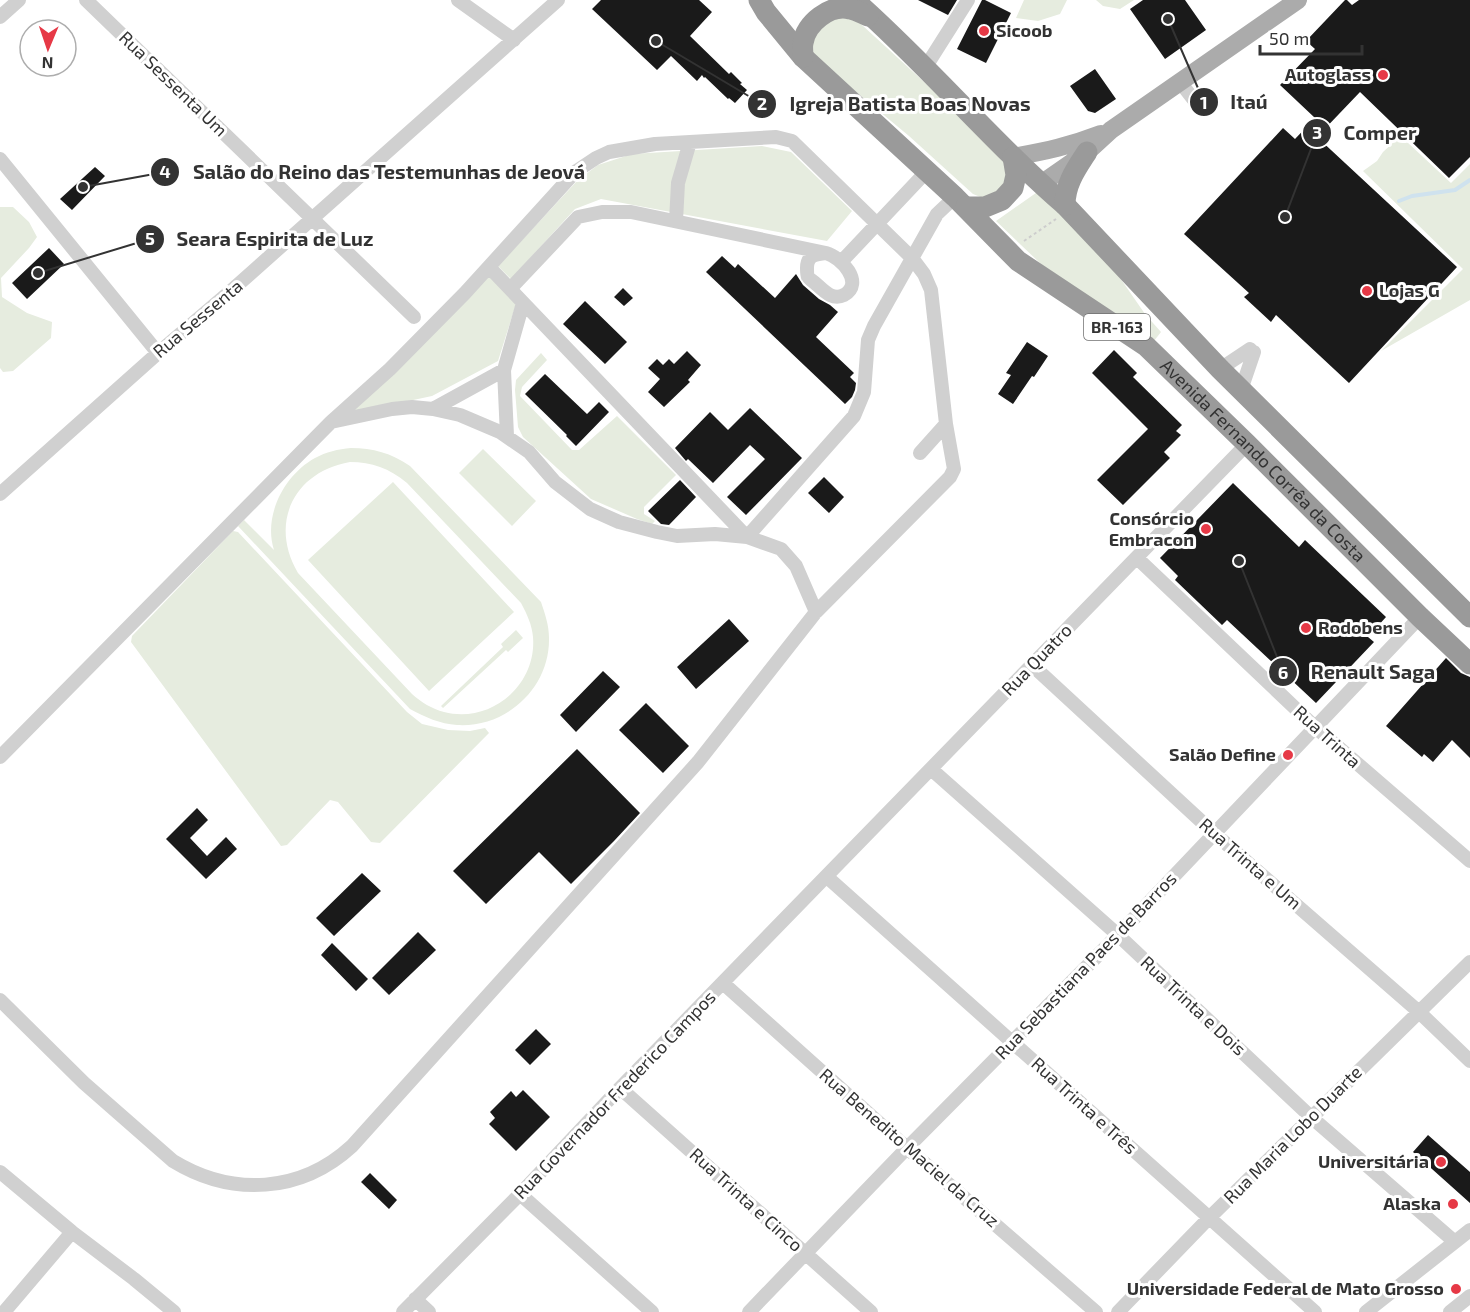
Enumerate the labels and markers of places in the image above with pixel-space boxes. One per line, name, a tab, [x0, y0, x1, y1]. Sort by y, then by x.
place label: Sicoob	[996, 19, 1053, 41]
marker: Sicoob	[977, 24, 991, 38]
place label: Autoglass	[1285, 63, 1371, 85]
marker: Autoglass	[1376, 68, 1390, 82]
callout: Itaú	[1189, 83, 1280, 121]
callout: Igreja Batista Boas Novas	[747, 85, 1042, 123]
callout: Comper	[1302, 114, 1429, 152]
callout: Salão do Reino das Testemunhas de Jeová	[150, 153, 597, 191]
callout: Seara Espirita de Luz	[135, 220, 386, 258]
place label: Lojas G	[1379, 279, 1440, 301]
marker: Lojas G	[1360, 284, 1374, 298]
place label: Consórcio Embracon	[1109, 507, 1194, 550]
marker: Consórcio Embracon	[1199, 522, 1213, 536]
place label: Rodobens	[1318, 616, 1403, 638]
marker: Rodobens	[1299, 621, 1313, 635]
callout: Renault Saga	[1268, 653, 1447, 691]
place label: Salão Define	[1169, 743, 1276, 765]
marker: Salão Define	[1281, 748, 1295, 762]
place label: Universitária	[1318, 1150, 1429, 1172]
marker: Universitária	[1434, 1155, 1448, 1169]
place label: Alaska	[1383, 1192, 1441, 1214]
marker: Alaska	[1446, 1197, 1460, 1211]
place label: Universidade Federal de Mato Grosso	[1127, 1277, 1444, 1299]
marker: Universidade Federal de Mato Grosso	[1449, 1282, 1463, 1296]

